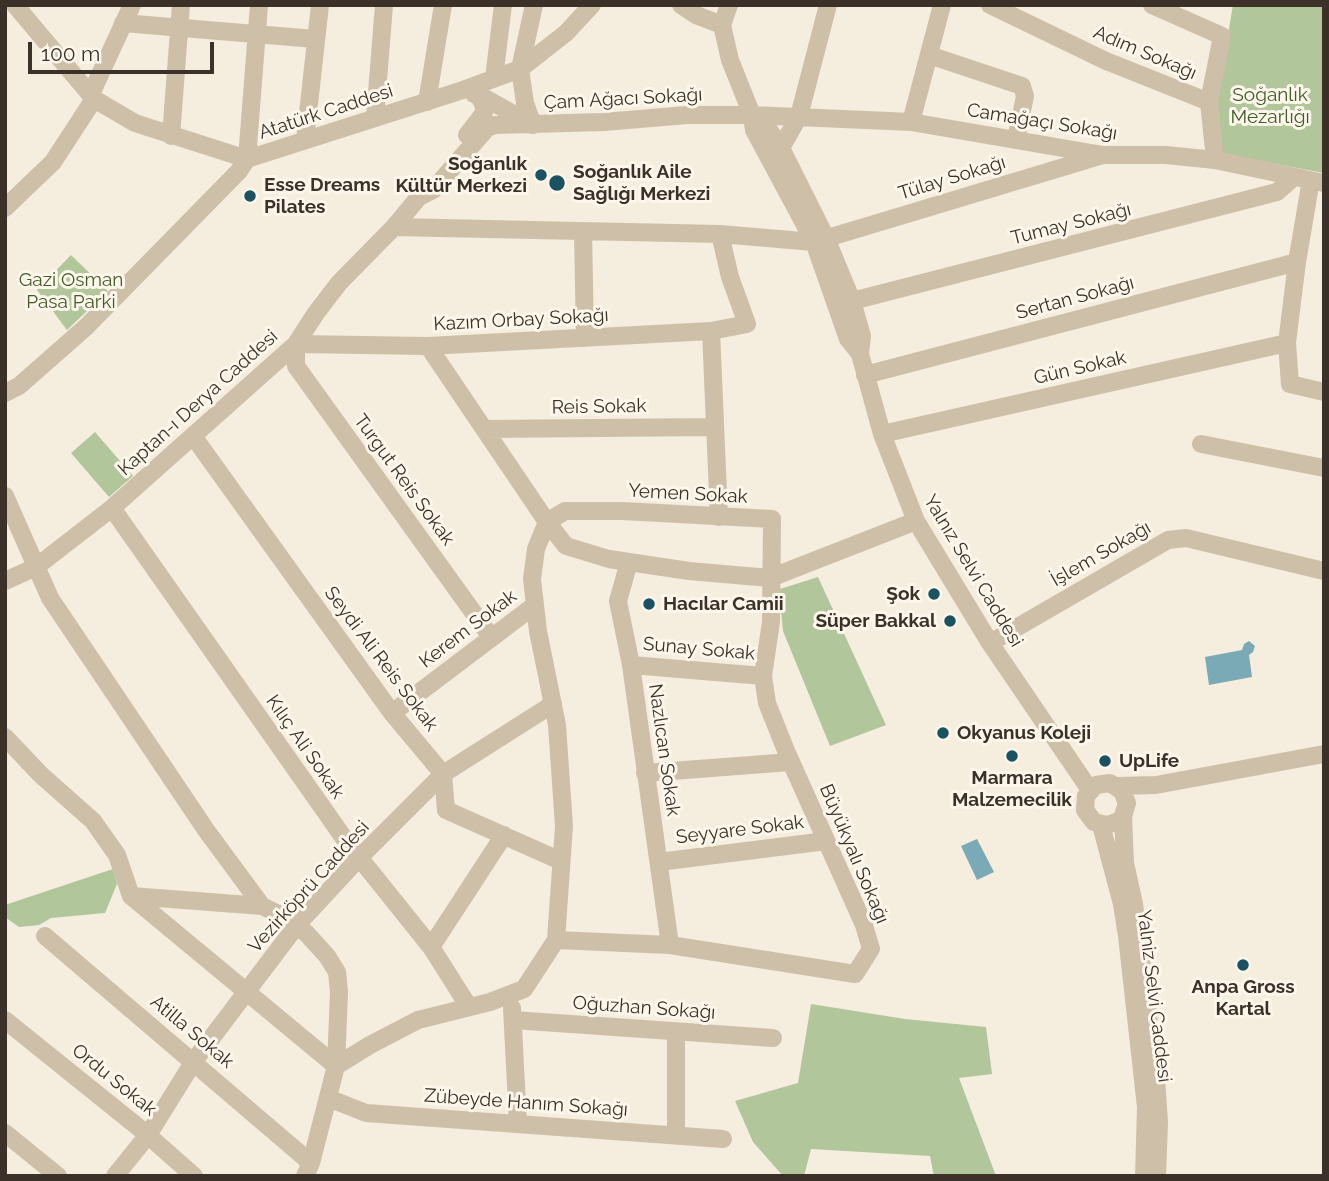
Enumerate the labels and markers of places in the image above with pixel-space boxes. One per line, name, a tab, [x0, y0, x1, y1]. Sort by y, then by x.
place label: Soğanlık Kültür Merkezi	[395, 153, 527, 197]
place label: Soğanlık Aile Sağlığı Merkezi	[573, 161, 710, 205]
marker: Soğanlık Kültür Merkezi	[533, 167, 549, 183]
marker: Soğanlık Aile Sağlığı Merkezi	[547, 173, 567, 193]
place label: Esse Dreams Pilates	[264, 174, 380, 218]
marker: Esse Dreams Pilates	[242, 188, 258, 204]
place label: Şok	[886, 583, 920, 605]
marker: Şok	[926, 586, 942, 602]
place label: Hacılar Camii	[663, 593, 784, 615]
marker: Hacılar Camii	[641, 596, 657, 612]
place label: Süper Bakkal	[815, 610, 936, 632]
marker: Süper Bakkal	[942, 613, 958, 629]
place label: Okyanus Koleji	[957, 722, 1091, 744]
marker: Okyanus Koleji	[935, 725, 951, 741]
marker: Marmara Malzemecilik	[1004, 748, 1020, 764]
place label: UpLife	[1119, 750, 1179, 772]
marker: UpLife	[1097, 753, 1113, 769]
place label: Marmara Malzemecilik	[952, 767, 1072, 811]
marker: Anpa Gross Kartal	[1235, 957, 1251, 973]
place label: Anpa Gross Kartal	[1191, 976, 1295, 1020]

